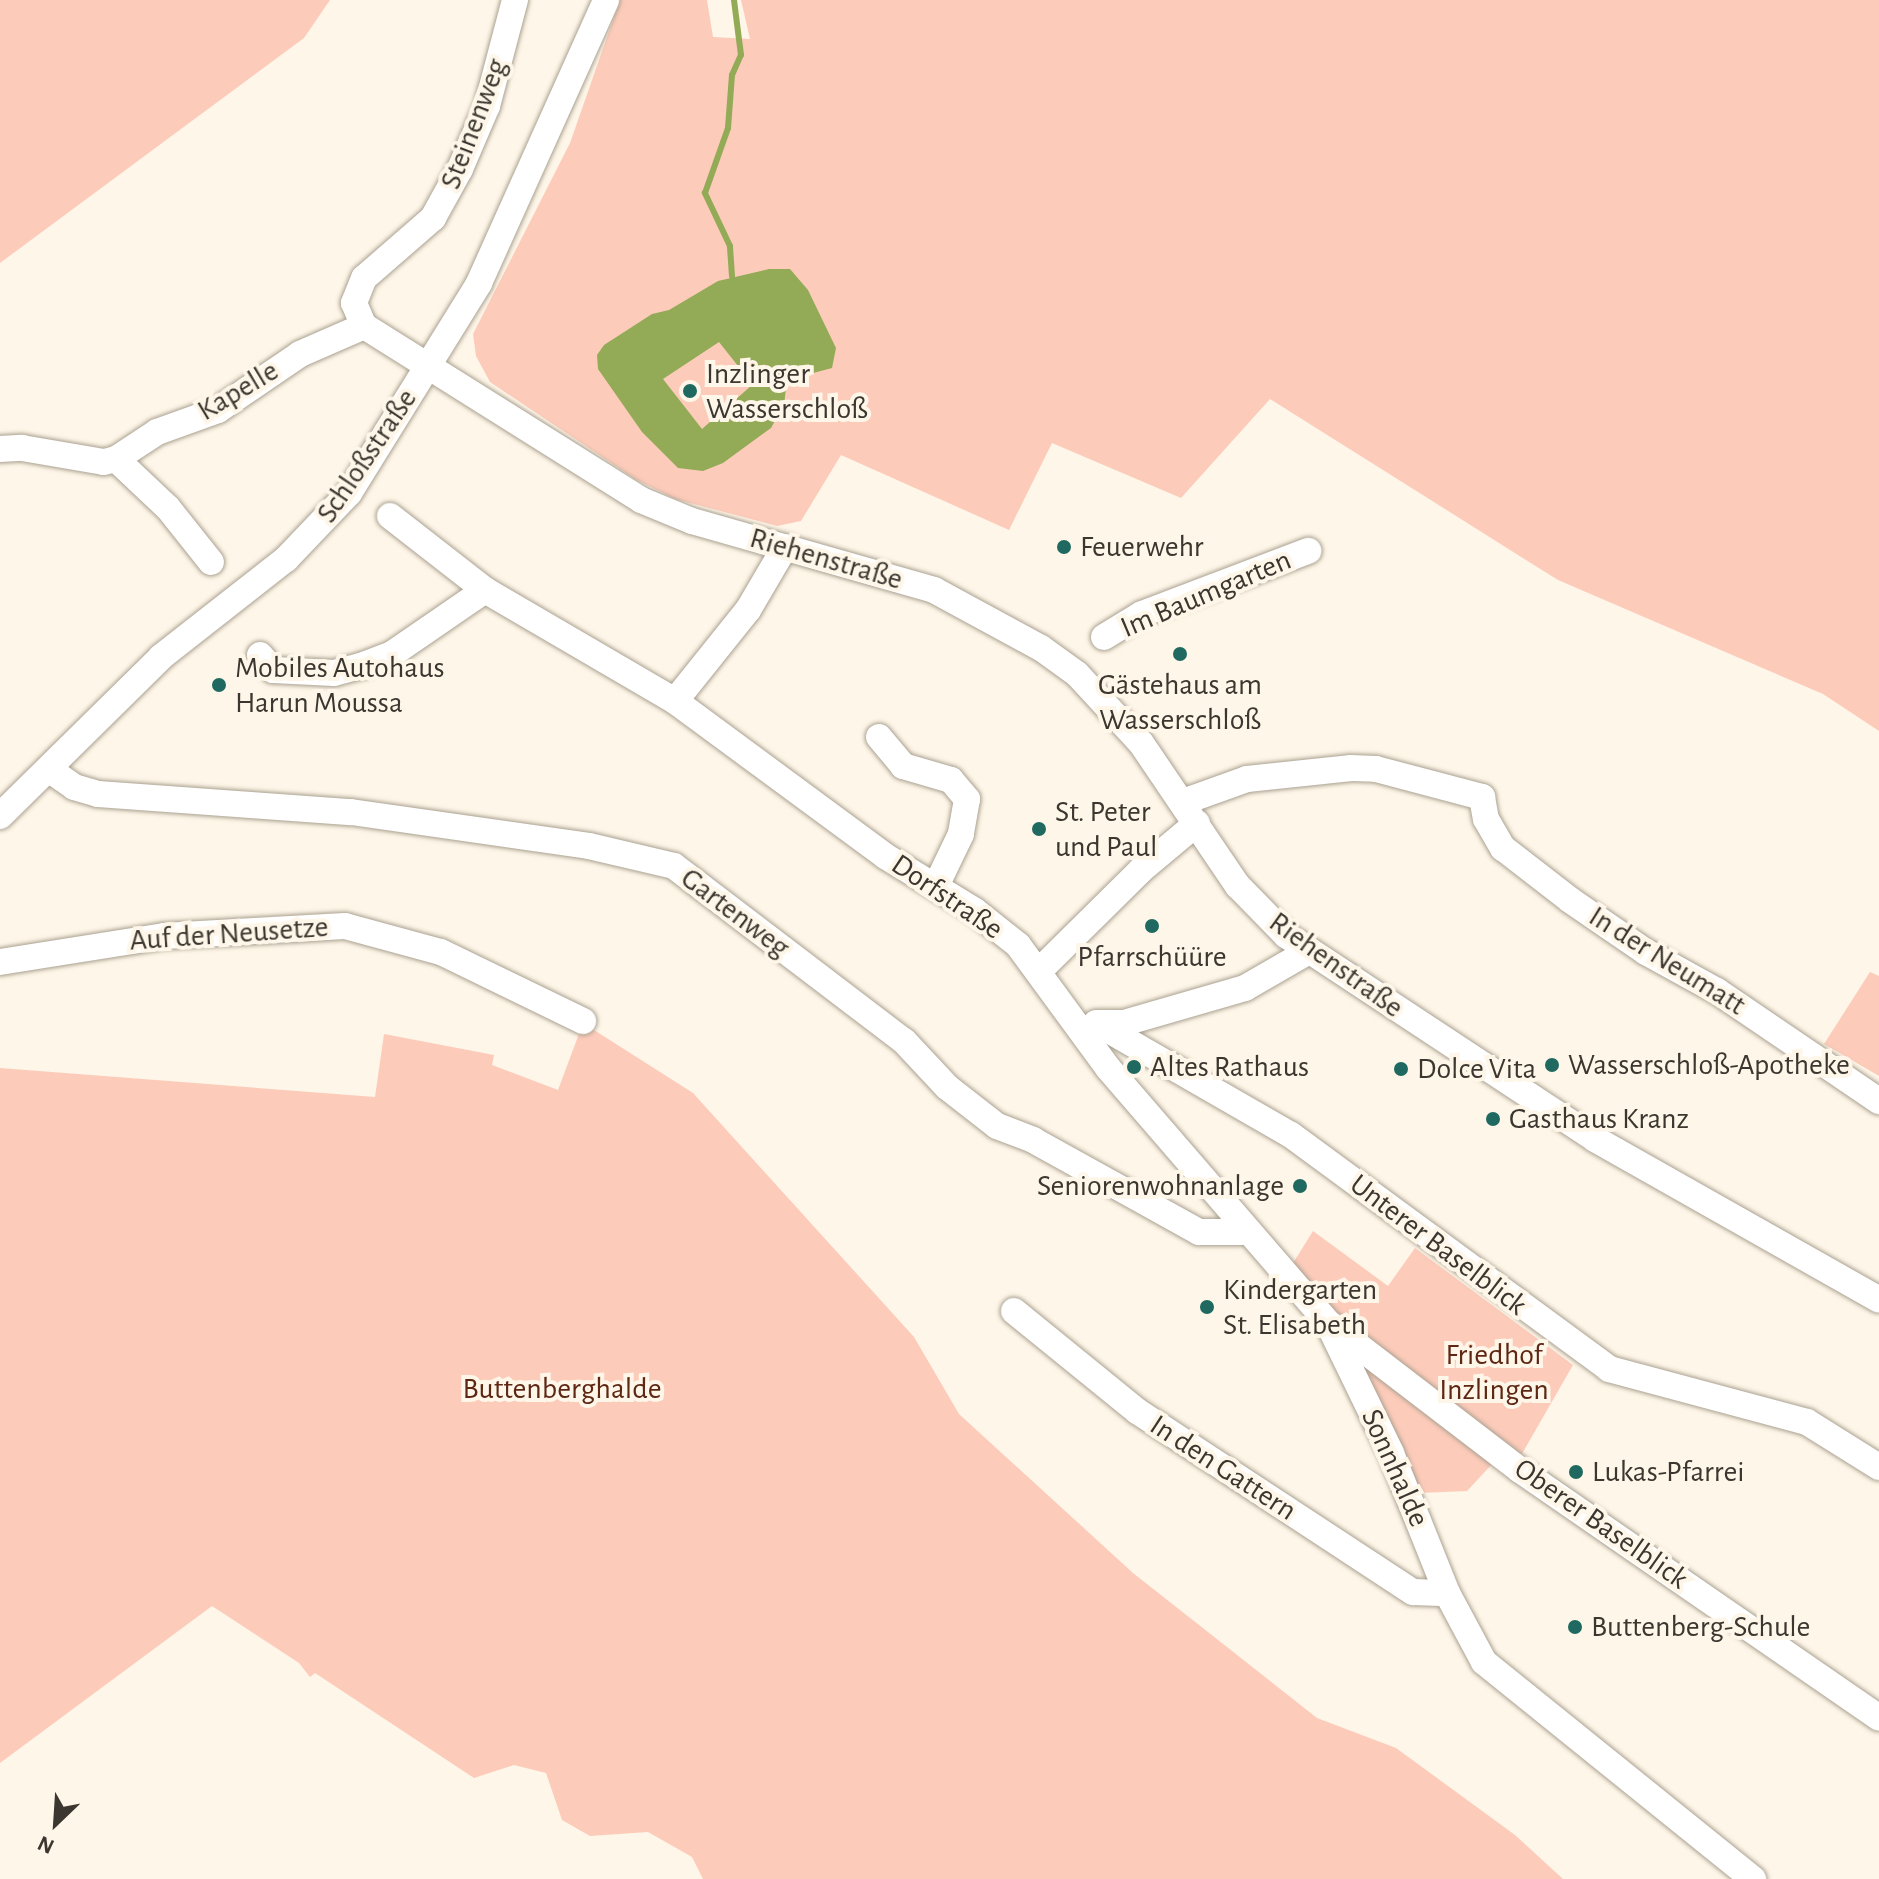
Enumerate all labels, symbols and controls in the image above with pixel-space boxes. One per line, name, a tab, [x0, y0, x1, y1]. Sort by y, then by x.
street label: Steinenweg	[433, 54, 515, 194]
street label: Kapelle	[191, 353, 285, 429]
place label: Inzlinger Wasserschloß	[706, 356, 867, 426]
street label: Schloßstraße	[309, 382, 425, 530]
marker: Inzlinger Wasserschloß	[681, 382, 699, 400]
street label: Riehenstraße	[746, 520, 906, 598]
place label: Feuerwehr	[1080, 529, 1204, 565]
marker: Feuerwehr	[1055, 538, 1073, 556]
street label: Im Baumgarten	[1115, 542, 1297, 646]
marker: Gästehaus am Wasserschloß	[1171, 645, 1189, 663]
place label: Mobiles Autohaus Harun Moussa	[235, 650, 445, 720]
place label: Gästehaus am Wasserschloß	[1098, 667, 1262, 738]
marker: Mobiles Autohaus Harun Moussa	[210, 676, 228, 694]
place label: St. Peter und Paul	[1055, 794, 1157, 864]
marker: St. Peter und Paul	[1030, 820, 1048, 838]
street label: Dorfstraße	[884, 847, 1010, 947]
street label: Gartenweg	[674, 860, 796, 966]
street label: In der Neumatt	[1582, 899, 1752, 1023]
street label: Riehenstraße	[1262, 904, 1410, 1026]
street label: Auf der Neusetze	[128, 909, 330, 959]
marker: Pfarrschüüre	[1143, 917, 1161, 935]
place label: Pfarrschüüre	[1077, 939, 1227, 975]
place label: Wasserschloß-Apotheke	[1568, 1047, 1850, 1083]
place label: Altes Rathaus	[1150, 1049, 1309, 1085]
place label: Dolce Vita	[1417, 1051, 1536, 1087]
marker: Wasserschloß-Apotheke	[1543, 1056, 1561, 1074]
marker: Altes Rathaus	[1125, 1058, 1143, 1076]
marker: Dolce Vita	[1392, 1060, 1410, 1078]
place label: Gasthaus Kranz	[1509, 1101, 1689, 1137]
marker: Gasthaus Kranz	[1484, 1110, 1502, 1128]
street label: Unterer Baselblick	[1342, 1167, 1534, 1323]
place label: Seniorenwohnanlage	[1037, 1168, 1284, 1204]
marker: Seniorenwohnanlage	[1291, 1177, 1309, 1195]
place label: Kindergarten St. Elisabeth	[1223, 1272, 1377, 1342]
marker: Kindergarten St. Elisabeth	[1198, 1298, 1216, 1316]
park label: Friedhof Inzlingen	[1439, 1337, 1549, 1408]
park label: Buttenberghalde	[462, 1371, 662, 1407]
street label: Sonnhalde	[1353, 1404, 1437, 1532]
street label: In den Gattern	[1143, 1407, 1303, 1529]
street label: Oberer Baselblick	[1507, 1451, 1695, 1597]
place label: Lukas-Pfarrei	[1592, 1454, 1744, 1490]
marker: Lukas-Pfarrei	[1567, 1463, 1585, 1481]
place label: Buttenberg-Schule	[1591, 1609, 1810, 1645]
marker: Buttenberg-Schule	[1566, 1618, 1584, 1636]
north arrow	[16, 1783, 96, 1863]
text: N	[34, 1832, 57, 1858]

